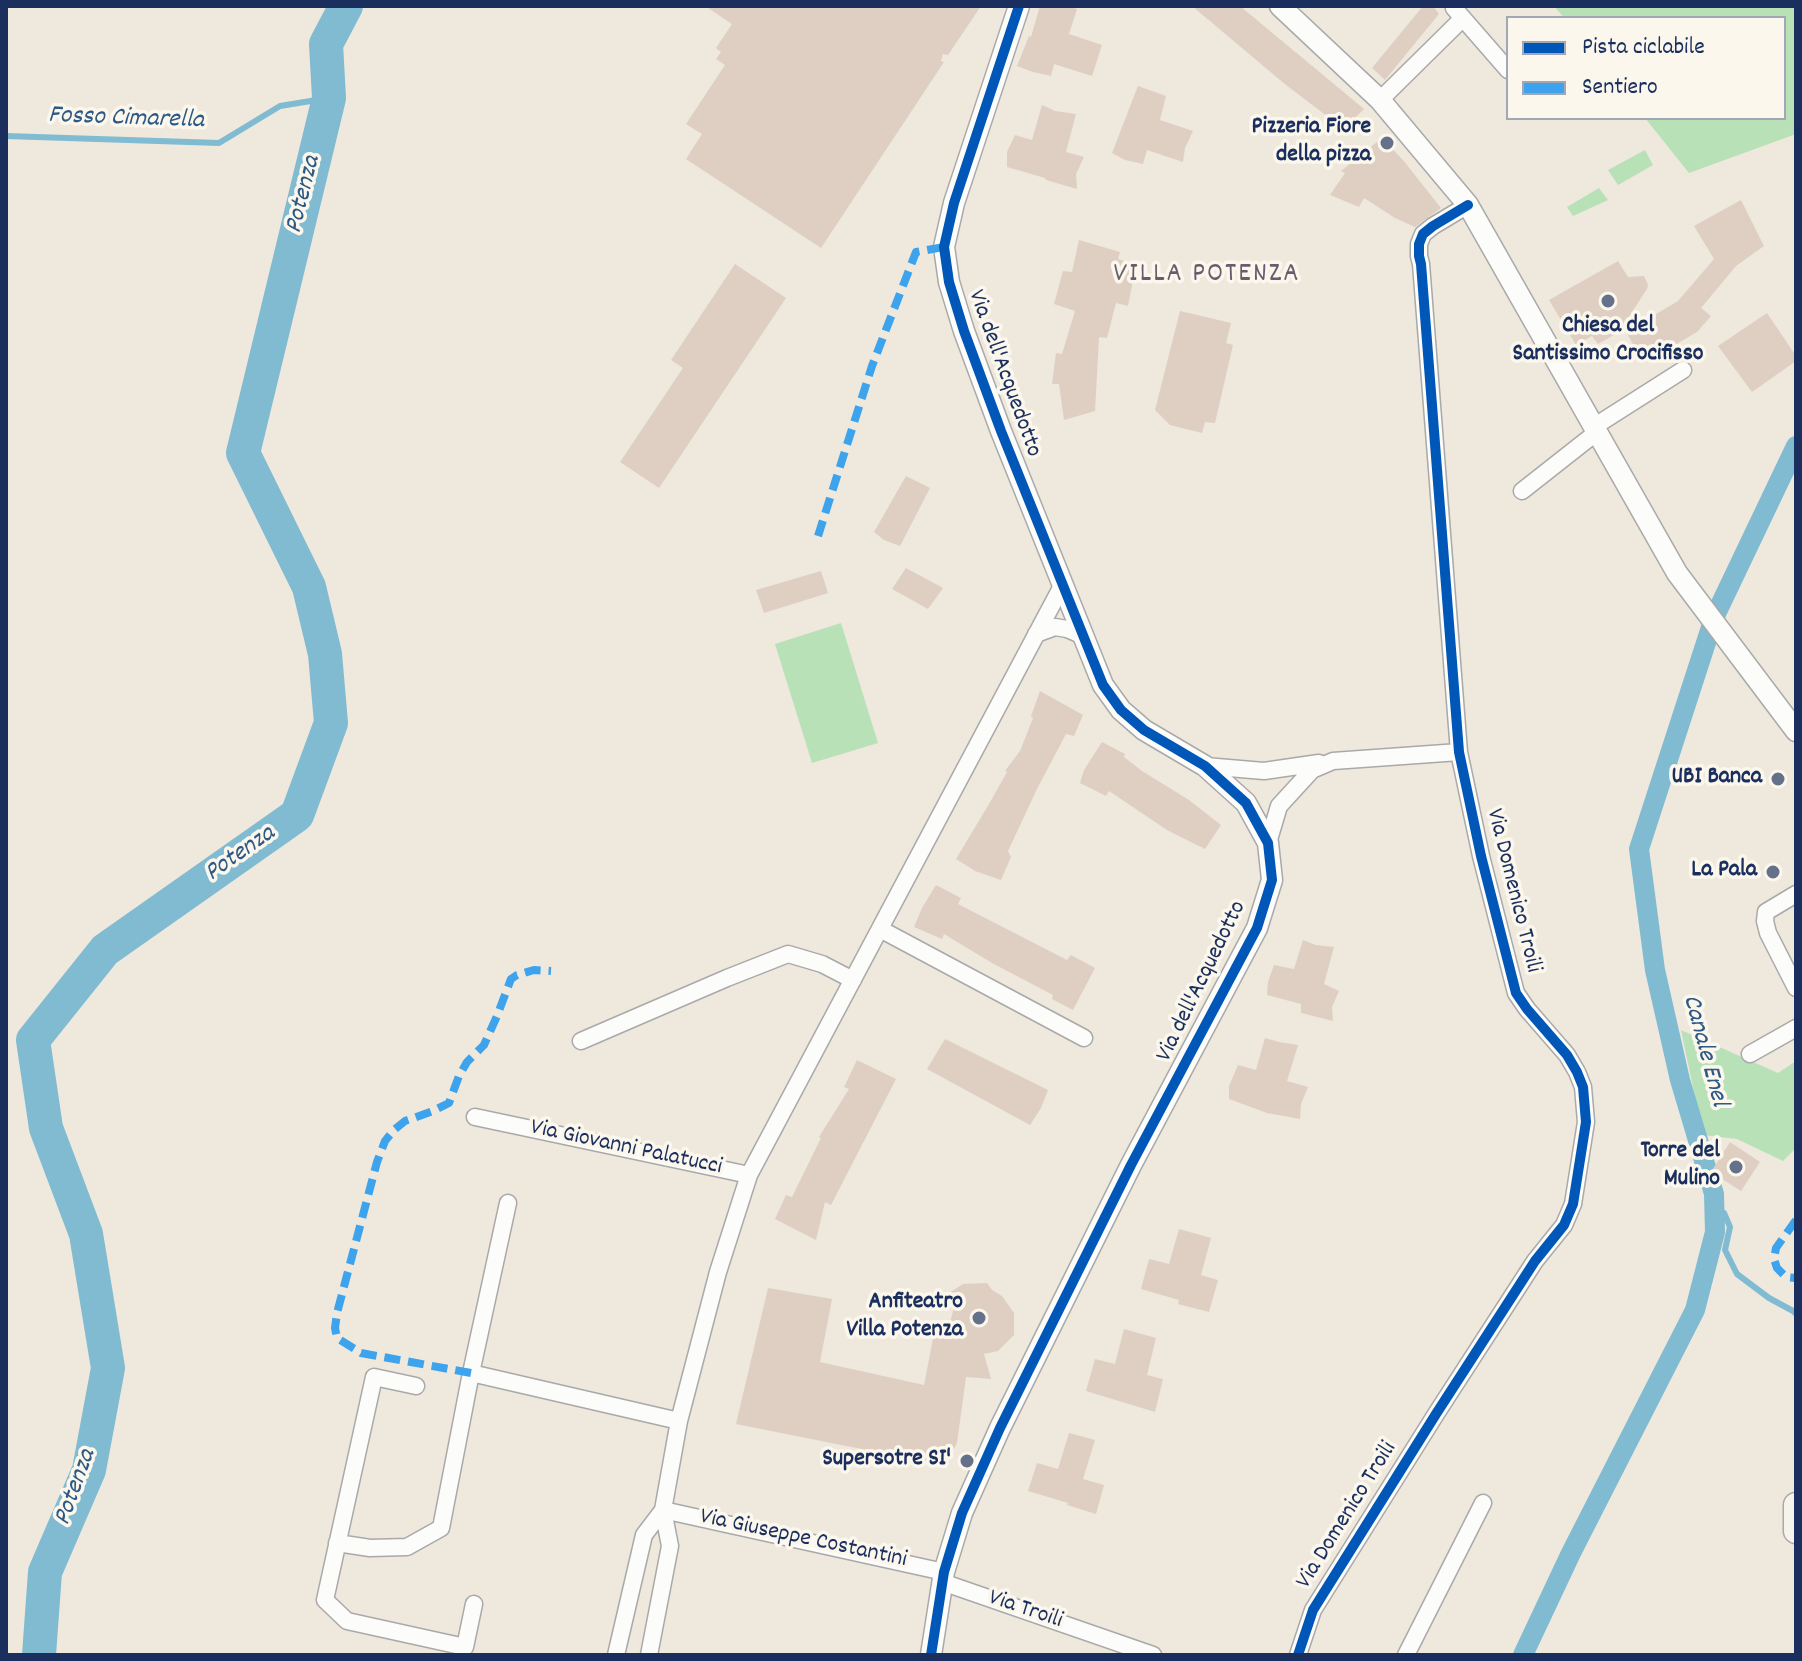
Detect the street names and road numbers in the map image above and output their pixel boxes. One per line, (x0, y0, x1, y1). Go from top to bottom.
street label: Via dell'Acquedotto (959, 287, 1047, 461)
street label: Via Domenico Troili (1478, 806, 1546, 976)
street label: Via dell'Acquedotto (1152, 897, 1254, 1067)
street label: Via Giovanni Palatucci (528, 1115, 724, 1183)
street label: Via Domenico Troili (1291, 1437, 1405, 1595)
street label: Via Giuseppe Costantini (697, 1504, 909, 1576)
street label: Via Troili (984, 1585, 1066, 1637)

